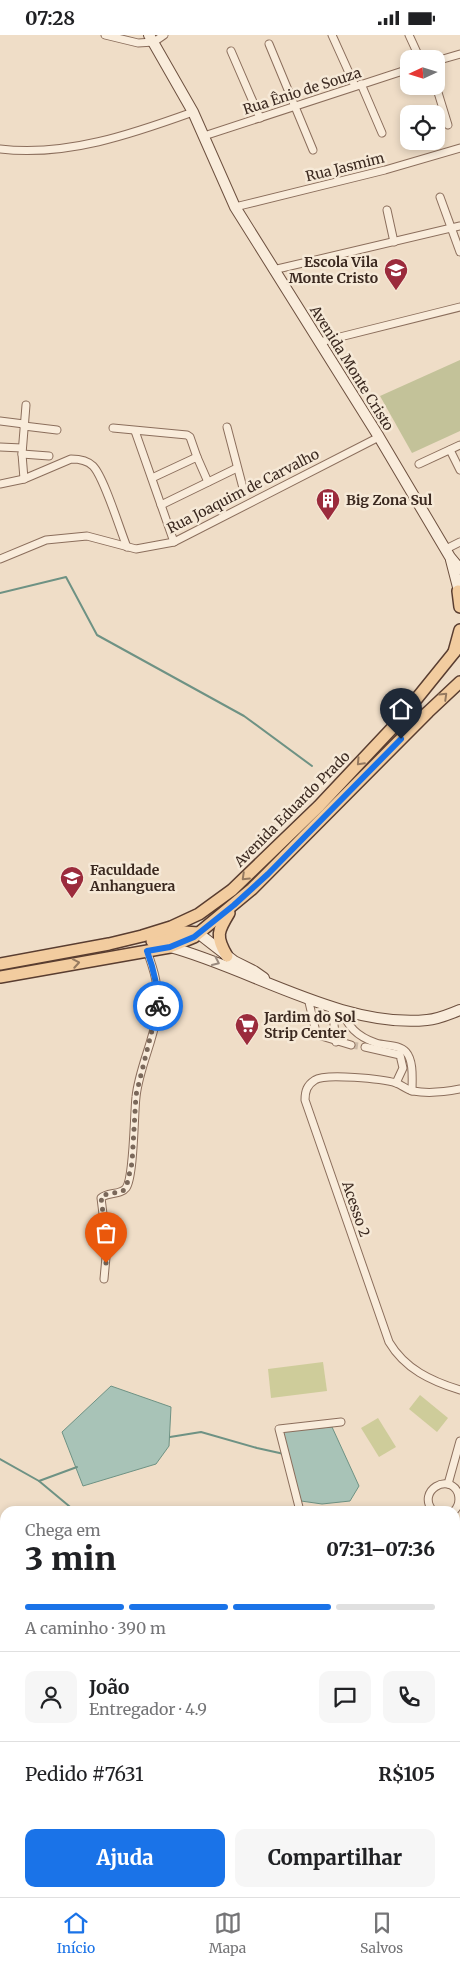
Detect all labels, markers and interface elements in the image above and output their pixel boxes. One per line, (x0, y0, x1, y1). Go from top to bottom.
text: 07:28 (25, 6, 75, 30)
north arrow (400, 50, 445, 95)
map controls (400, 50, 445, 150)
street label: Rua Ênio de Souza (241, 63, 364, 119)
button: locate (400, 105, 445, 150)
street label: Rua Jasmim (304, 148, 386, 185)
place label: Escola Vila Monte Cristo (289, 253, 378, 287)
school or university icon: Escola Vila Monte Cristo (383, 257, 409, 291)
street label: Avenida Monte Cristo (306, 301, 398, 434)
street label: Rua Joaquim de Carvalho (164, 445, 322, 537)
building icon: Big Zona Sul (315, 487, 341, 521)
place label: Big Zona Sul (346, 491, 433, 509)
pin (380, 688, 422, 739)
one-way arrow (438, 693, 447, 702)
icon: home (387, 695, 415, 723)
street label: Avenida Eduardo Prado (230, 747, 354, 871)
one-way arrow (357, 757, 366, 766)
place label: Faculdade Anhanguera (89, 861, 176, 895)
school or university icon: Faculdade Anhanguera (59, 865, 85, 899)
one-way arrow (242, 871, 251, 880)
one-way arrow (211, 956, 220, 966)
one-way arrow (72, 959, 81, 969)
courier (133, 981, 183, 1031)
icon: bike (144, 992, 172, 1020)
place label: Jardim do Sol Strip Center (263, 1008, 356, 1042)
supermarket icon: Jardim do Sol Strip Center (234, 1012, 260, 1046)
street label: Acesso 2 (338, 1178, 374, 1239)
pin (85, 1212, 127, 1263)
icon: bag (92, 1219, 120, 1247)
text: Chega em (25, 1520, 101, 1540)
text: 07:31–07:36 (326, 1537, 435, 1561)
text: 3 min (25, 1539, 116, 1579)
text: A caminho · 390 m (25, 1618, 166, 1638)
button: person (25, 1671, 77, 1723)
button: chat (319, 1671, 371, 1723)
button: phone (383, 1671, 435, 1723)
text: João (89, 1675, 129, 1699)
text: Entregador · 4.9 (89, 1699, 207, 1719)
text: Pedido #7631 (25, 1762, 144, 1786)
text: R$105 (378, 1762, 435, 1786)
button: Ajuda (25, 1829, 225, 1887)
button: Compartilhar (235, 1829, 435, 1887)
tab: Início (57, 1909, 95, 1957)
tab: Mapa (209, 1909, 246, 1957)
tab: Salvos (360, 1909, 403, 1957)

